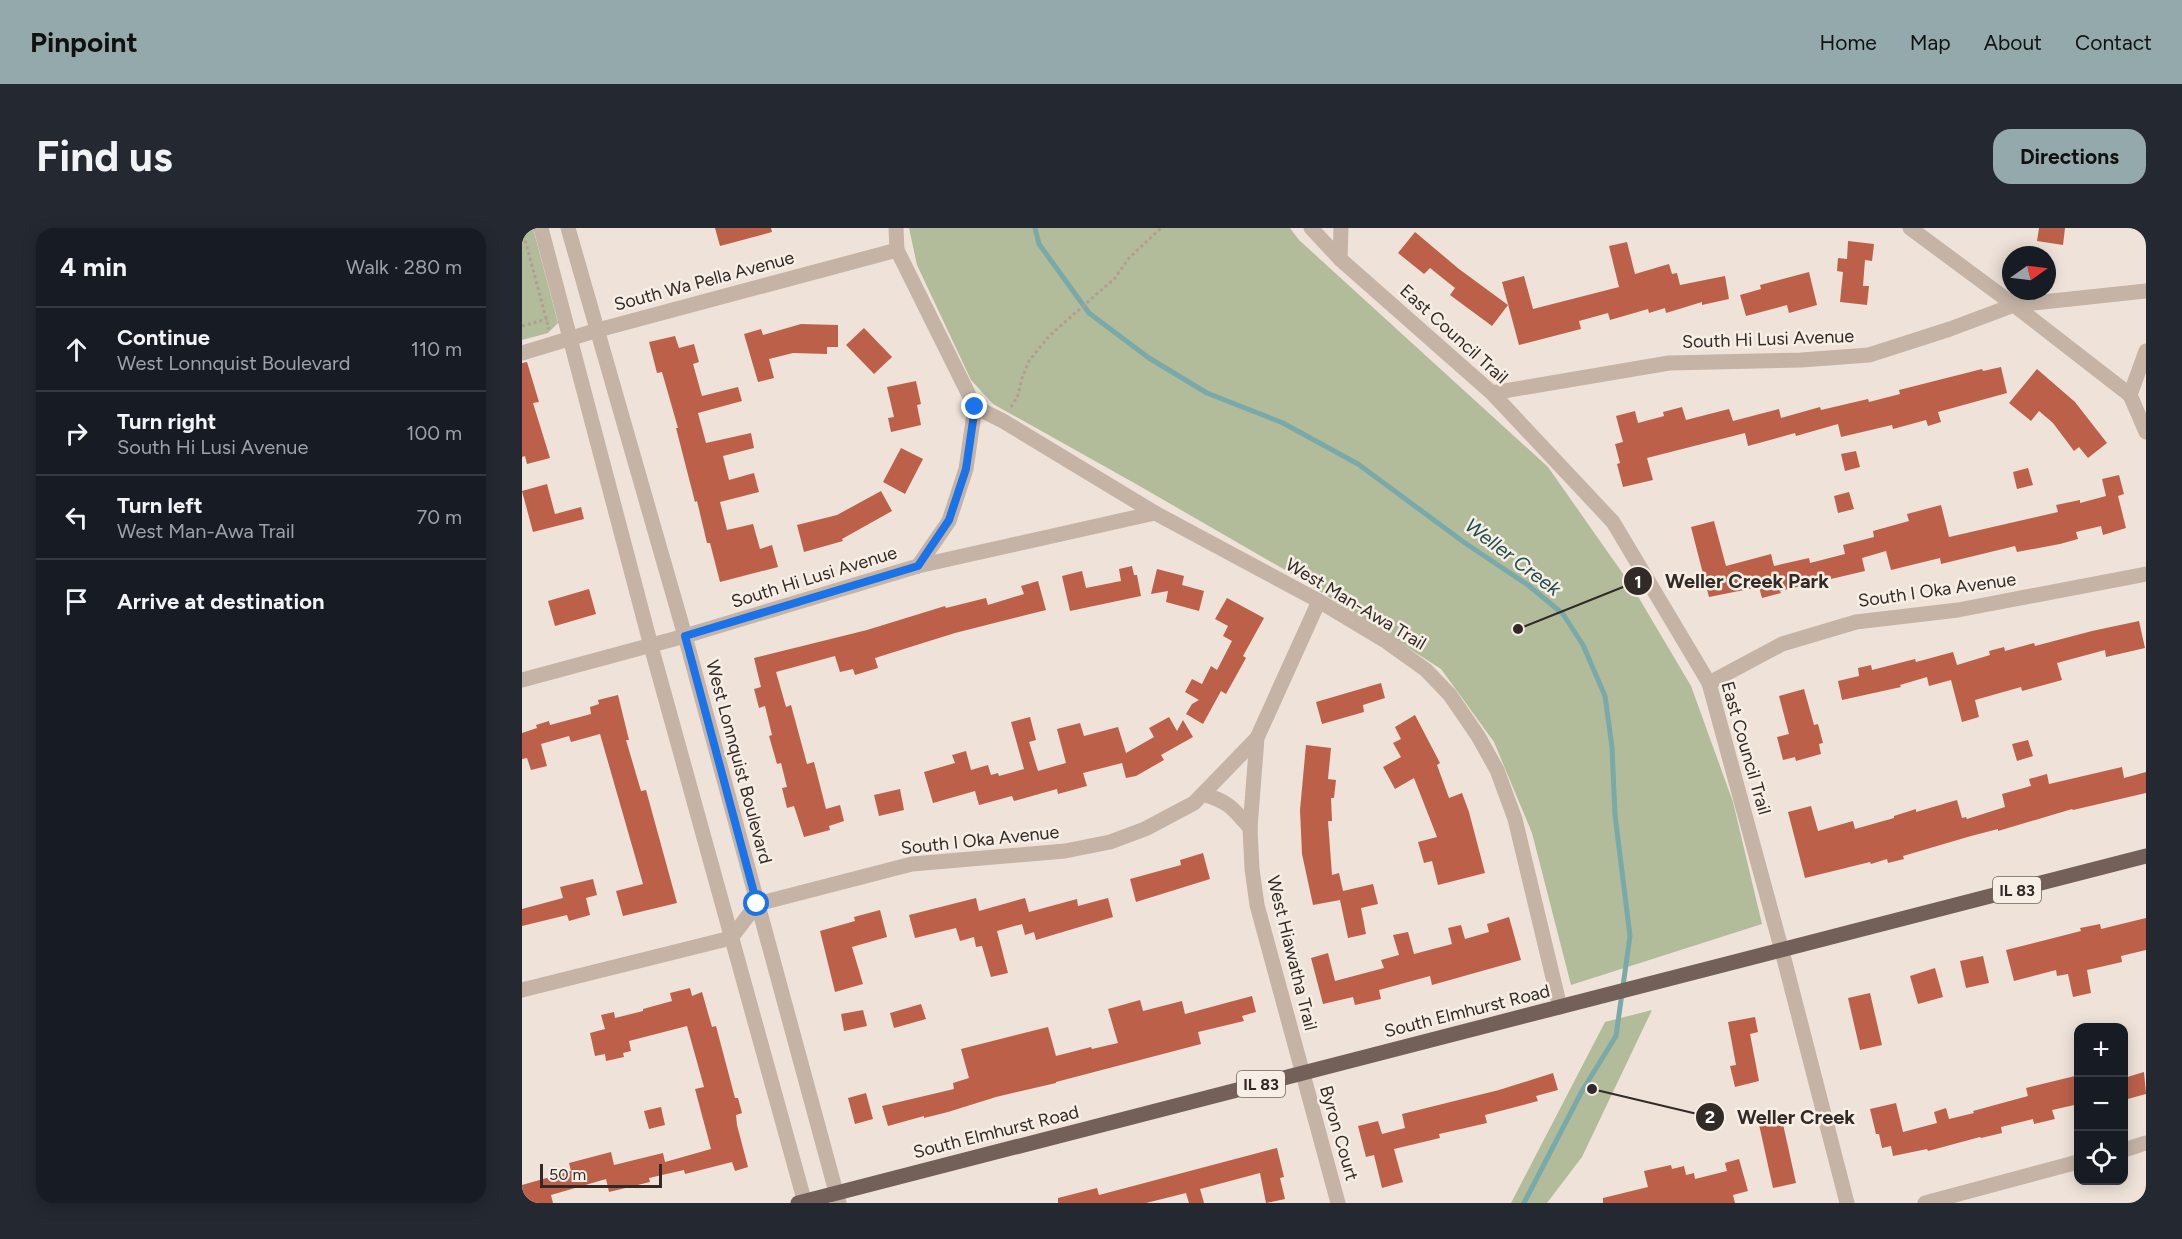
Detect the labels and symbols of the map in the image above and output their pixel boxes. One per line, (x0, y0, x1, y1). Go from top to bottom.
street label: South Wa Pella Avenue (612, 246, 797, 316)
north arrow (2002, 246, 2056, 300)
street label: East Council Trail (1395, 280, 1513, 388)
street label: South Hi Lusi Avenue (1682, 325, 1855, 353)
route end (961, 393, 987, 419)
water label: Weller Creek (1460, 513, 1567, 602)
street label: South Hi Lusi Avenue (728, 541, 900, 613)
street label: West Man-Awa Trail (1282, 553, 1430, 655)
callout: Weller Creek Park (1623, 562, 1841, 600)
street label: South I Oka Avenue (1857, 568, 2018, 612)
text: Weller Creek Park (1665, 569, 1829, 593)
text: 1 (1634, 571, 1642, 593)
street label: West Lonnquist Boulevard (701, 658, 777, 866)
street label: East Council Trail (1716, 679, 1776, 817)
street label: South I Oka Avenue (900, 821, 1060, 859)
street label: West Hiawatha Trail (1262, 873, 1322, 1033)
road number: IL 83 (1993, 877, 2041, 903)
route start (743, 890, 769, 916)
street label: South Elmhurst Road (1382, 980, 1552, 1042)
road number: IL 83 (1237, 1071, 1285, 1097)
street label: Byron Court (1315, 1083, 1363, 1183)
callout: Weller Creek (1695, 1098, 1867, 1136)
street label: South Elmhurst Road (911, 1101, 1081, 1163)
text: Weller Creek (1737, 1105, 1855, 1129)
text: 2 (1705, 1106, 1715, 1128)
scale bar (540, 1161, 662, 1188)

